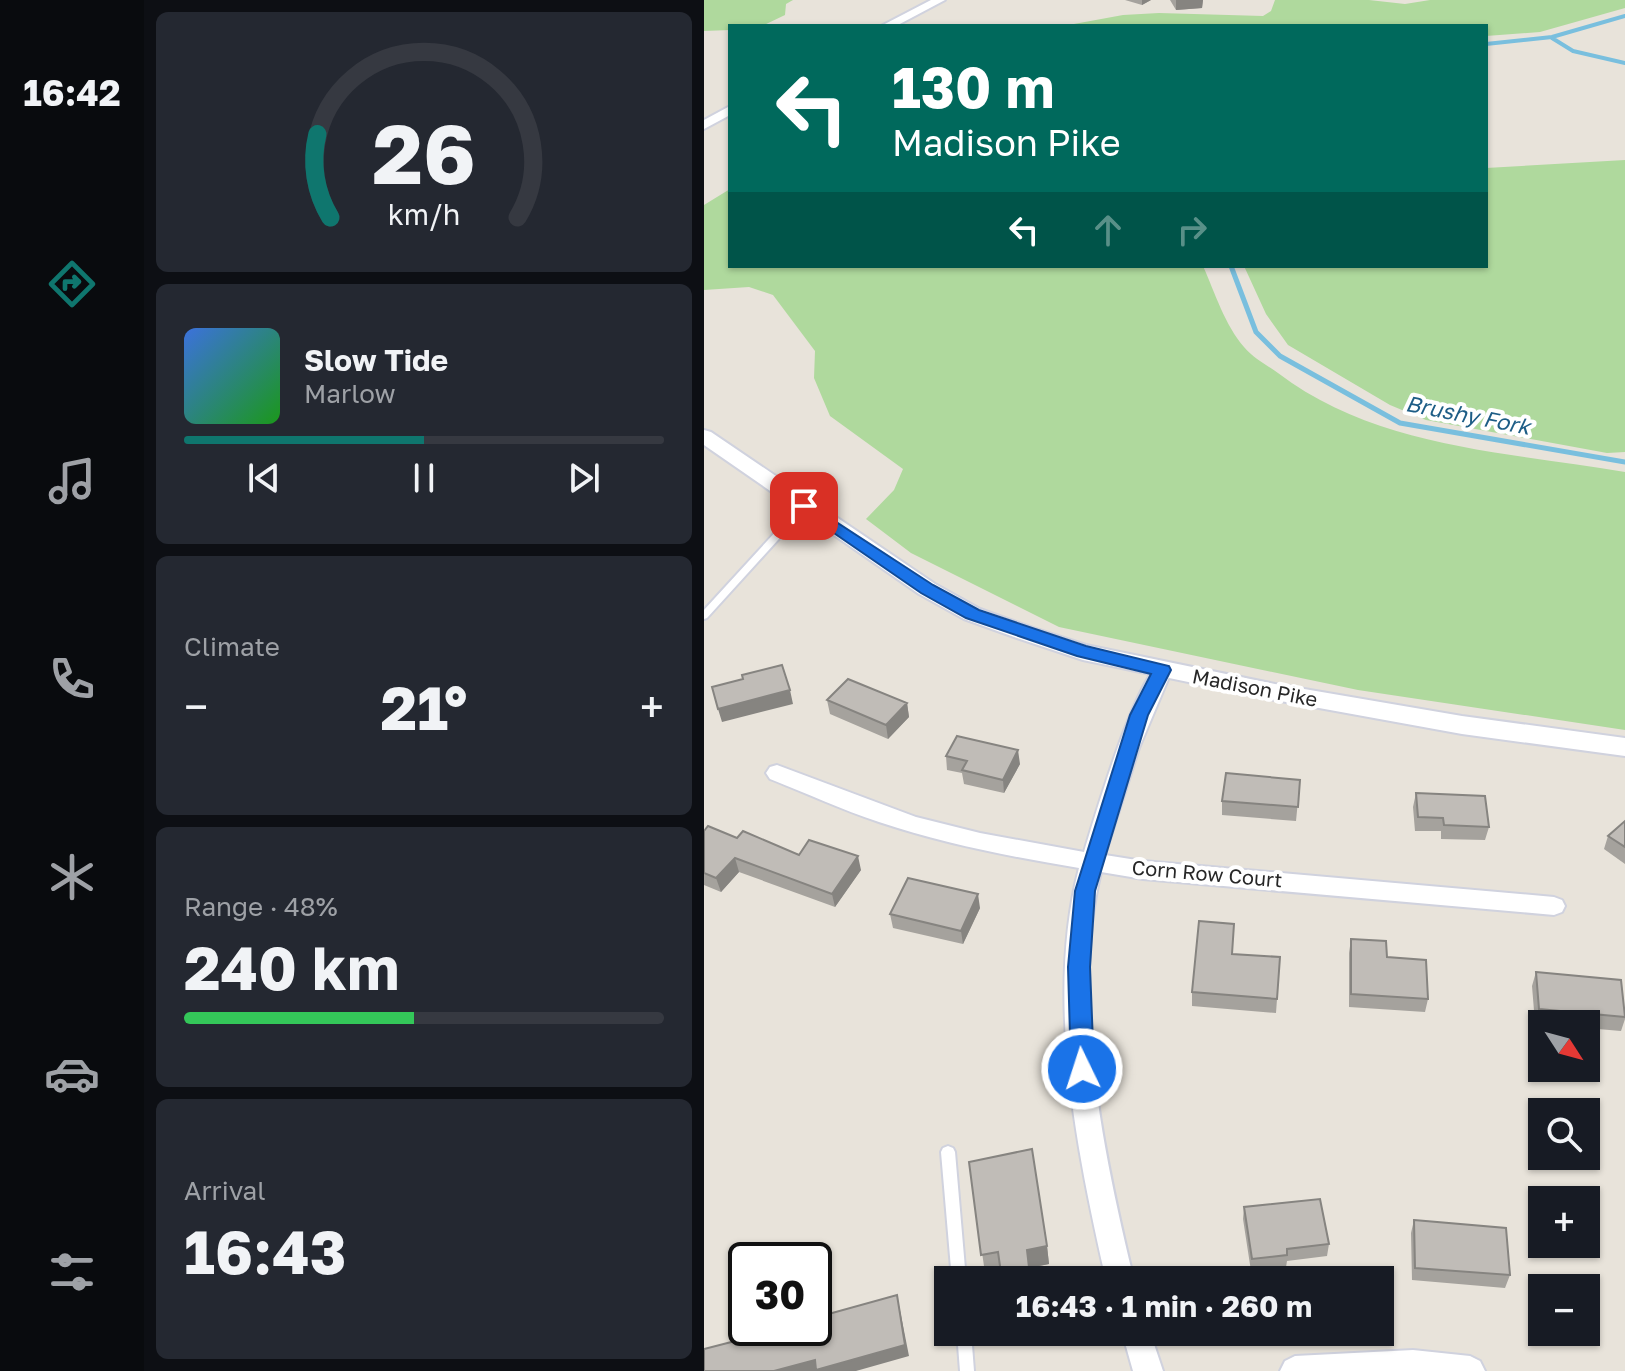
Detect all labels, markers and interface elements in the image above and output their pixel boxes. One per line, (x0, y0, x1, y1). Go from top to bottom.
text: 130 m (892, 53, 1054, 120)
icon: left (760, 56, 864, 160)
text: 16:42 (23, 71, 121, 114)
text: 26 (372, 101, 476, 201)
text: Madison Pike (892, 121, 1121, 164)
text: km/h (388, 197, 460, 231)
icon: left (1002, 208, 1046, 252)
icon: ahead (1086, 208, 1130, 252)
icon: right (1170, 208, 1214, 252)
icon: directions (44, 256, 100, 312)
text: Slow Tide (304, 342, 448, 378)
text: Marlow (304, 378, 396, 409)
water label: Brushy Fork (1404, 389, 1535, 440)
icon: music (44, 453, 100, 509)
icon: previous (242, 456, 286, 500)
icon: pause (402, 456, 446, 500)
icon: next (562, 456, 606, 500)
pin (770, 472, 838, 540)
icon: arrive (782, 484, 826, 528)
text: Climate (184, 631, 280, 662)
icon: phone (44, 651, 100, 707)
street label: Madison Pike (1191, 663, 1320, 711)
text: 21° (381, 671, 467, 743)
text: − (184, 680, 208, 733)
text: + (640, 680, 664, 733)
icon: climate (44, 849, 100, 905)
street label: Corn Row Court (1131, 854, 1283, 892)
text: Range · 48% (184, 891, 338, 922)
text: 240 km (184, 931, 399, 1003)
north arrow (1528, 1010, 1600, 1082)
map controls (1528, 1010, 1600, 1346)
position arrow (1040, 1027, 1124, 1111)
icon: car (44, 1046, 100, 1102)
button: search (1528, 1098, 1600, 1170)
text: Arrival (184, 1175, 265, 1206)
button: + (1528, 1186, 1600, 1258)
text: 16:43 (184, 1215, 346, 1287)
speed limit sign: 30 (728, 1242, 832, 1346)
icon: filters (44, 1244, 100, 1300)
button: − (1528, 1274, 1600, 1346)
text: 16:43 · 1 min · 260 m (1016, 1288, 1312, 1324)

